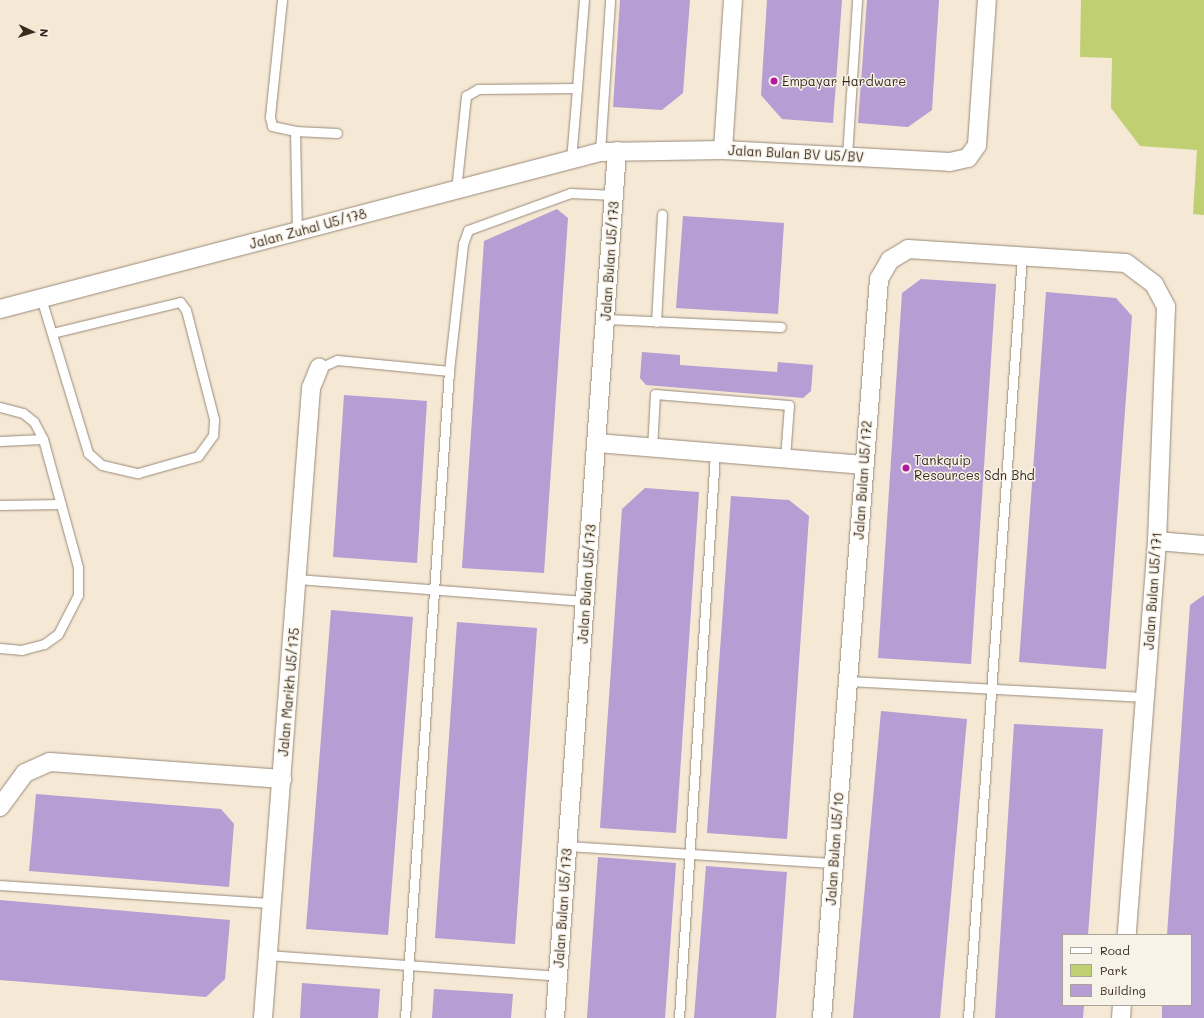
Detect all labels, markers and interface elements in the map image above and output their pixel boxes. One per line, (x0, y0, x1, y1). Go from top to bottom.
north arrow (12, 12, 52, 52)
text: N (37, 28, 52, 38)
place label: Empayar Hardware (782, 73, 906, 89)
marker: Empayar Hardware (769, 76, 779, 86)
street label: Jalan Bulan BV U5/BV (728, 143, 864, 165)
street label: Jalan Bulan U5/173 (598, 201, 622, 321)
street label: Jalan Zuhal U5/178 (248, 206, 368, 252)
street label: Jalan Bulan U5/172 (851, 420, 875, 540)
place label: Tankquip Resources Sdn Bhd (914, 453, 1035, 484)
marker: Tankquip Resources Sdn Bhd (901, 463, 911, 473)
street label: Jalan Bulan U5/173 (575, 524, 599, 644)
street label: Jalan Bulan U5/171 (1141, 532, 1165, 650)
street label: Jalan Marikh U5/175 (276, 627, 302, 757)
street label: Jalan Bulan U5/10 (823, 792, 847, 906)
street label: Jalan Bulan U5/173 (551, 848, 575, 968)
legend (1062, 934, 1192, 1006)
text: Road (1100, 942, 1130, 958)
text: Park (1100, 962, 1127, 978)
text: Building (1100, 982, 1146, 998)

